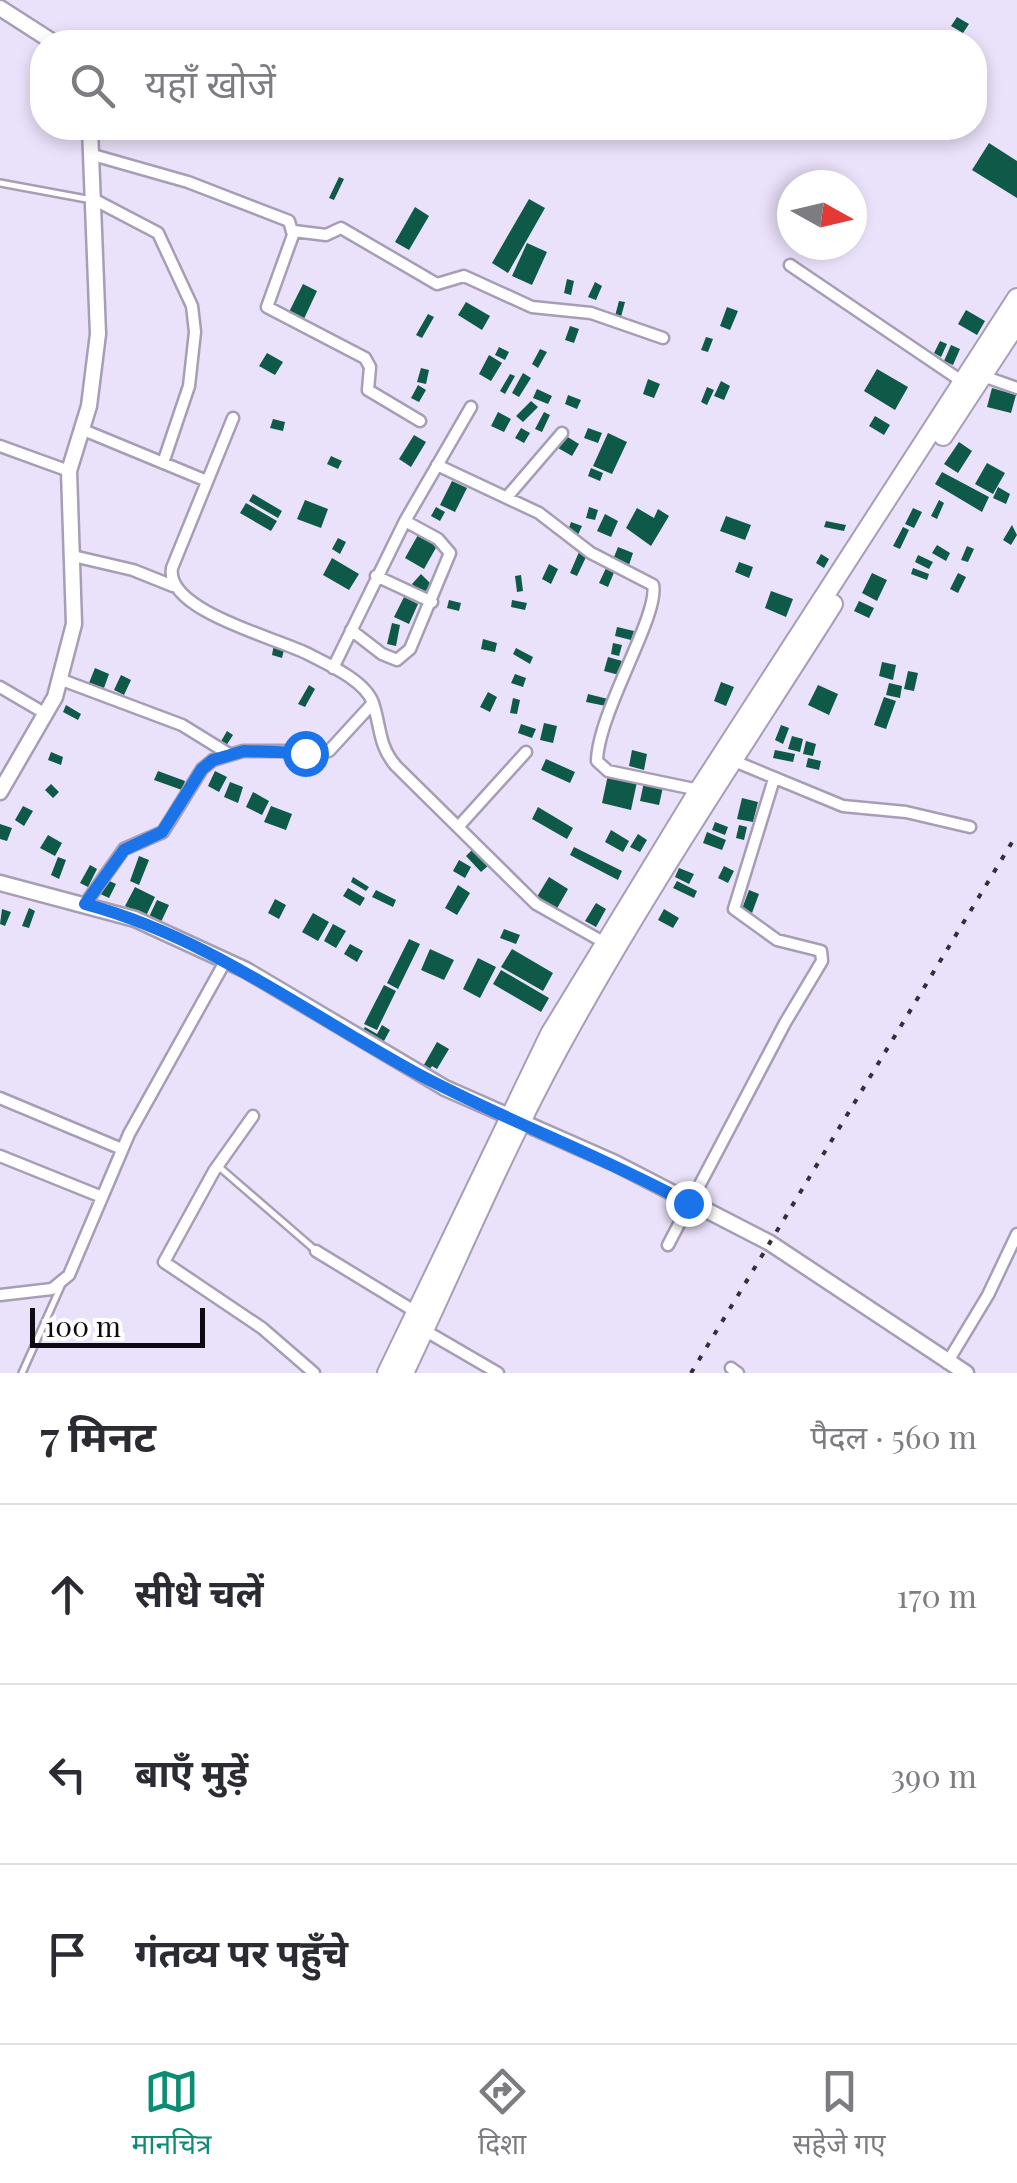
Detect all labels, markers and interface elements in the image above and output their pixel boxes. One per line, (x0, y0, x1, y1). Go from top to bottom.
search box (30, 30, 987, 140)
text: यहाँ खोजें (145, 57, 276, 108)
icon: search (65, 58, 120, 113)
north arrow (777, 170, 867, 260)
route start (283, 731, 329, 777)
route end (666, 1181, 712, 1227)
scale bar (30, 1303, 205, 1348)
text: 100 m (45, 1307, 121, 1344)
text: 7 मिनट (40, 1407, 156, 1463)
text: पैदल · 560 m (810, 1414, 977, 1457)
text: सीधे चलें (135, 1566, 264, 1617)
icon: ahead (40, 1567, 95, 1622)
text: 170 m (897, 1573, 977, 1616)
text: बाएँ मुड़ें (135, 1746, 248, 1797)
icon: left (40, 1747, 95, 1802)
text: 390 m (891, 1753, 977, 1796)
text: गंतव्य पर पहुँचे (135, 1926, 348, 1977)
icon: arrive (40, 1927, 95, 1982)
tab: मानचित्र (132, 2064, 212, 2165)
tab: दिशा (475, 2064, 530, 2165)
tab: सहेजे गए (793, 2064, 885, 2165)

